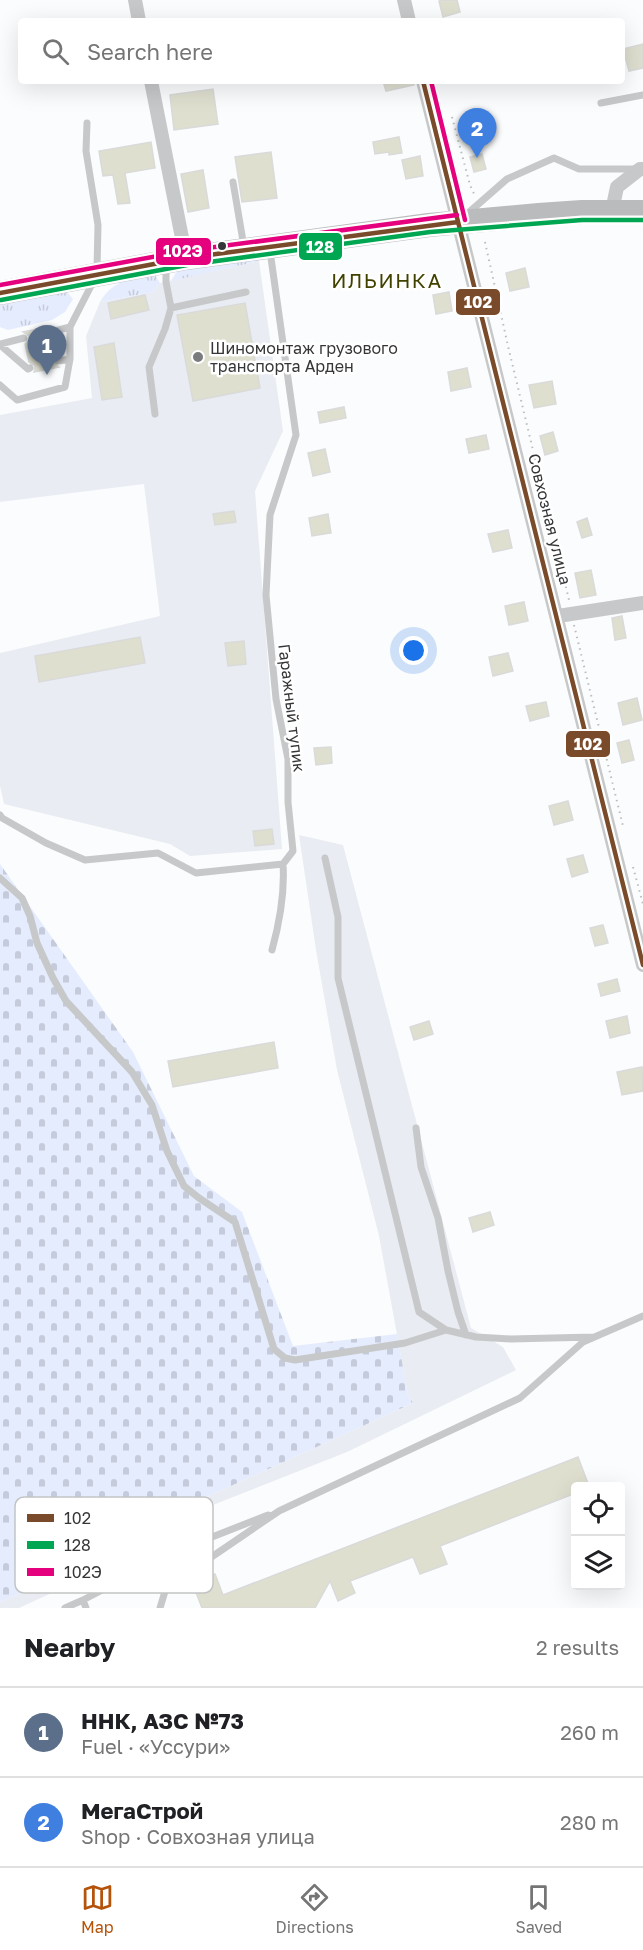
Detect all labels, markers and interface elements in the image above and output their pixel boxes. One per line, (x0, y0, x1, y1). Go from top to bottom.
search box (18, 18, 625, 84)
icon: search (39, 35, 72, 68)
text: Search here (87, 38, 213, 65)
pin: 2 (458, 108, 496, 158)
line badge: 128 (298, 232, 343, 261)
line badge: 102Э (155, 237, 212, 266)
text: 128 (306, 237, 334, 257)
unlabelled marker (216, 240, 228, 252)
text: 102Э (163, 241, 203, 261)
district label: ИЛЬИНКА (331, 268, 443, 292)
line badge: 102 (455, 288, 501, 316)
text: 102 (464, 292, 492, 312)
pin: 1 (28, 326, 66, 375)
place label: Шиномонтаж грузового транспорта Арден (210, 338, 398, 376)
marker: Шиномонтаж грузового транспорта Арден (191, 350, 205, 364)
street label: Совхозная улица (524, 451, 576, 587)
your location (399, 636, 428, 665)
street label: Гаражный тупик (274, 643, 310, 773)
line badge: 102 (565, 730, 611, 758)
text: 102 (574, 734, 602, 754)
map controls (571, 1482, 625, 1590)
button: locate (571, 1482, 625, 1536)
legend (15, 1497, 213, 1593)
text: 102 (64, 1508, 91, 1528)
text: 128 (64, 1535, 91, 1555)
button: layers (571, 1536, 625, 1590)
text: 102Э (64, 1562, 102, 1582)
text: Nearby (24, 1632, 115, 1663)
text: 2 results (536, 1635, 619, 1659)
text: ННК, АЗС №73 (81, 1707, 244, 1734)
text: 1 (38, 1720, 49, 1744)
text: 260 m (560, 1720, 619, 1744)
text: Fuel · «Уссури» (81, 1734, 230, 1758)
text: МегаСтрой (81, 1797, 203, 1824)
text: 2 (37, 1810, 50, 1834)
text: 280 m (560, 1810, 619, 1834)
text: Shop · Совхозная улица (81, 1824, 315, 1848)
tab: Map (81, 1881, 114, 1937)
tab: Directions (276, 1881, 354, 1937)
tab: Saved (515, 1881, 562, 1937)

